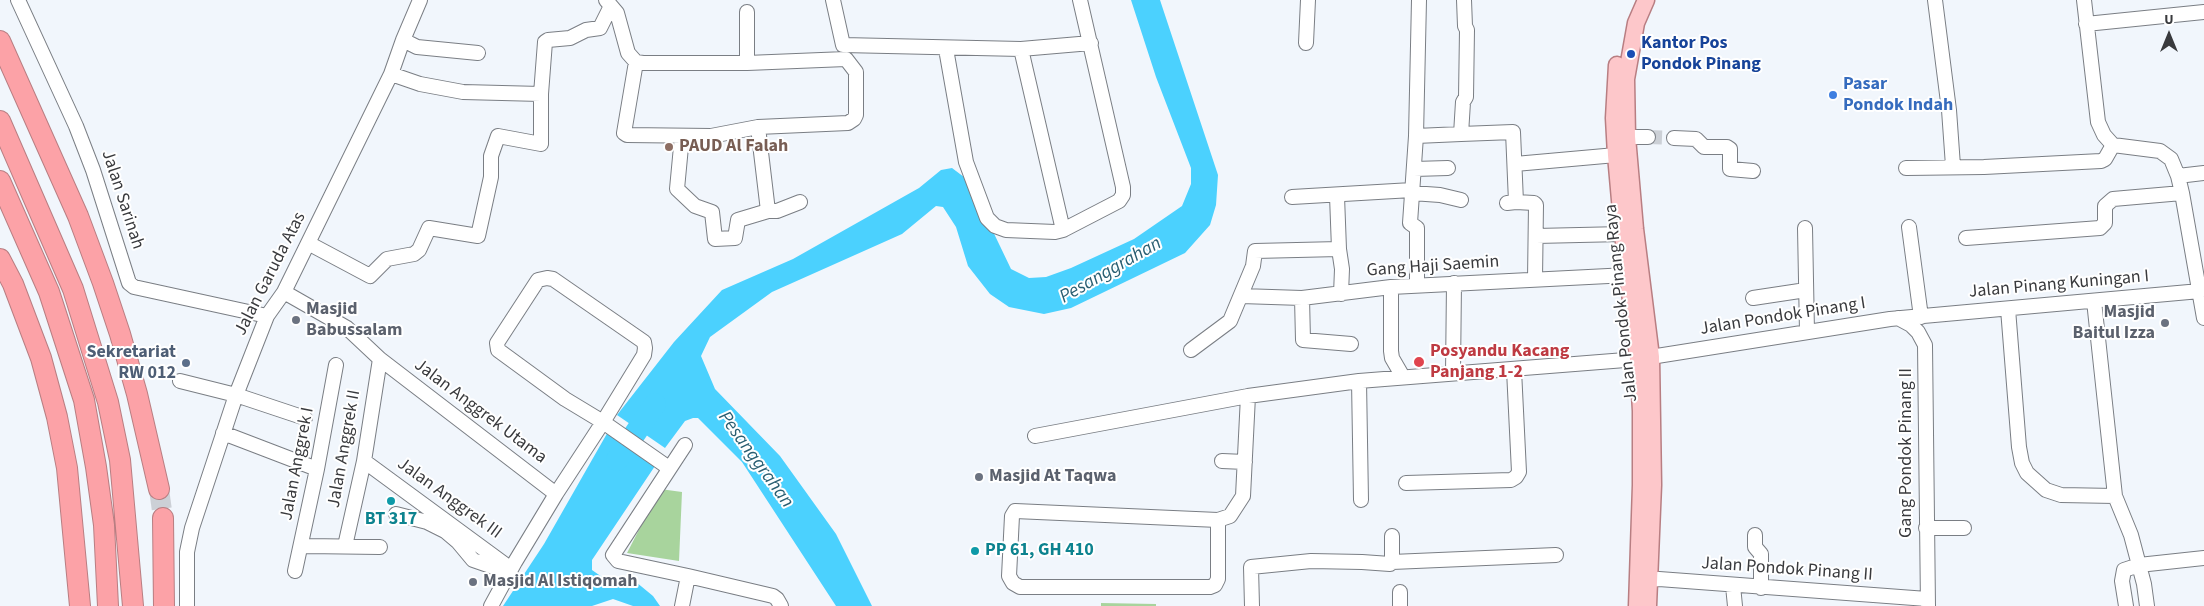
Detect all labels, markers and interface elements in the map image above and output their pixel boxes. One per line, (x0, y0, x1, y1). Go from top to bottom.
north arrow (2144, 10, 2194, 60)
text: U (2164, 10, 2174, 30)
place label: Kantor Pos Pondok Pinang (1641, 33, 1761, 76)
marker: Kantor Pos Pondok Pinang (1625, 48, 1637, 60)
place label: Pasar Pondok Indah (1843, 74, 1953, 116)
marker: Pasar Pondok Indah (1827, 89, 1839, 101)
place label: PAUD Al Falah (679, 136, 788, 158)
marker: PAUD Al Falah (663, 141, 675, 153)
street label: Jalan Sarinah (96, 148, 148, 252)
street label: Jalan Pondok Pinang Raya (1601, 203, 1643, 403)
street label: Jalan Garuda Atas (231, 209, 311, 339)
water label: Pesanggrahan (1056, 233, 1166, 309)
street label: Gang Haji Saemin (1366, 252, 1500, 282)
street label: Jalan Pinang Kuningan I (1968, 266, 2150, 304)
street label: Jalan Pondok Pinang I (1699, 293, 1867, 341)
place label: Masjid Babussalam (306, 299, 402, 342)
place label: Masjid Baitul Izza (2073, 302, 2155, 344)
marker: Masjid Babussalam (290, 314, 302, 326)
marker: Masjid Baitul Izza (2159, 317, 2171, 329)
place label: Posyandu Kacang Panjang 1-2 (1430, 341, 1569, 384)
place label: Sekretariat RW 012 (86, 342, 176, 384)
street label: Jalan Anggrek Utama (409, 355, 551, 469)
marker: Posyandu Kacang Panjang 1-2 (1412, 355, 1426, 369)
marker: Sekretariat RW 012 (180, 357, 192, 369)
street label: Gang Pondok Pinang II (1896, 368, 1918, 538)
street label: Jalan Anggrek II (324, 388, 366, 510)
street label: Jalan Anggrek I (276, 406, 320, 522)
water label: Pesanggrahan (712, 407, 798, 513)
street label: Jalan Anggrek III (392, 454, 506, 544)
place label: Masjid At Taqwa (989, 466, 1116, 488)
marker: Masjid At Taqwa (973, 471, 985, 483)
marker: BT 317 (385, 495, 397, 507)
place label: BT 317 (365, 509, 417, 531)
place label: PP 61, GH 410 (985, 540, 1094, 562)
marker: PP 61, GH 410 (969, 545, 981, 557)
street label: Jalan Pondok Pinang II (1700, 553, 1874, 587)
place label: Masjid Al Istiqomah (483, 571, 638, 593)
marker: Masjid Al Istiqomah (467, 576, 479, 588)

